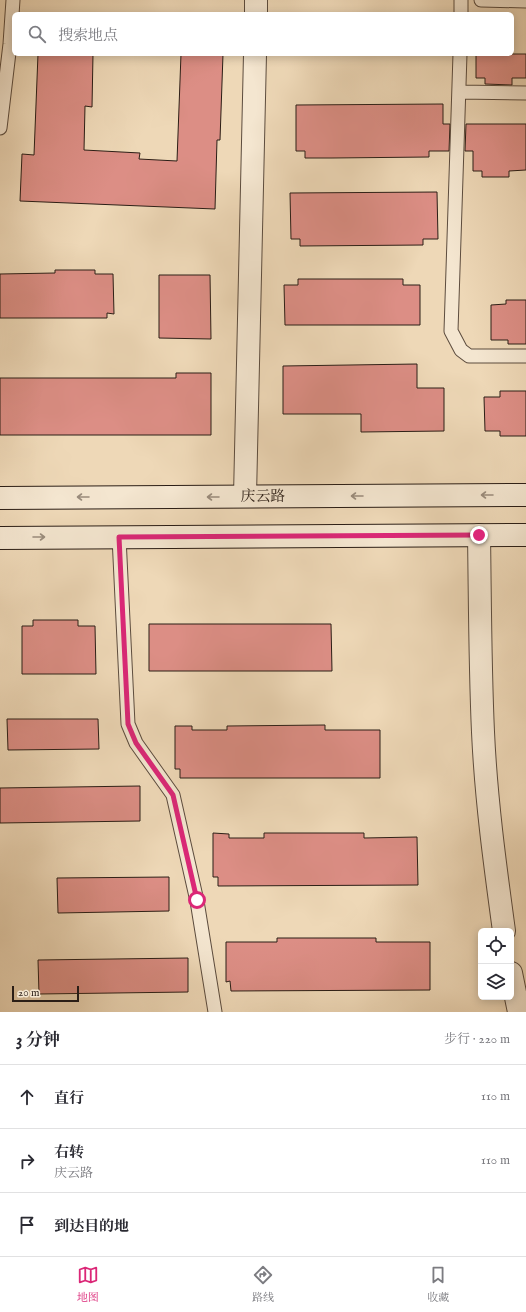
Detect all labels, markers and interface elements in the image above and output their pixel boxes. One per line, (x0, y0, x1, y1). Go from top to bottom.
search box (12, 12, 514, 56)
icon: search (26, 23, 48, 45)
text: 搜索地点 (58, 26, 118, 45)
street label: 庆云路 (240, 487, 286, 506)
one-way arrow (481, 491, 494, 499)
one-way arrow (351, 492, 364, 500)
one-way arrow (77, 493, 90, 501)
one-way arrow (207, 493, 220, 501)
route end (470, 526, 488, 544)
one-way arrow (32, 533, 45, 541)
route start (188, 891, 206, 909)
map controls (478, 928, 514, 1000)
button: locate (478, 928, 514, 964)
button: layers (478, 964, 514, 1000)
scale bar (12, 984, 79, 1003)
text: 20 m (18, 986, 39, 1000)
text: 3 分钟 (16, 1030, 60, 1051)
text: 步行 · 220 m (444, 1031, 510, 1048)
icon: ahead (16, 1086, 38, 1108)
text: 110 m (481, 1088, 510, 1105)
text: 直行 (54, 1089, 84, 1108)
text: 右转 (54, 1143, 84, 1162)
icon: right (16, 1150, 38, 1172)
text: 110 m (481, 1152, 510, 1169)
text: 庆云路 (54, 1165, 93, 1182)
icon: arrive (16, 1214, 38, 1236)
text: 到达目的地 (54, 1217, 129, 1236)
tab: 地图 (77, 1264, 99, 1305)
tab: 路线 (252, 1264, 274, 1305)
tab: 收藏 (427, 1264, 449, 1305)

